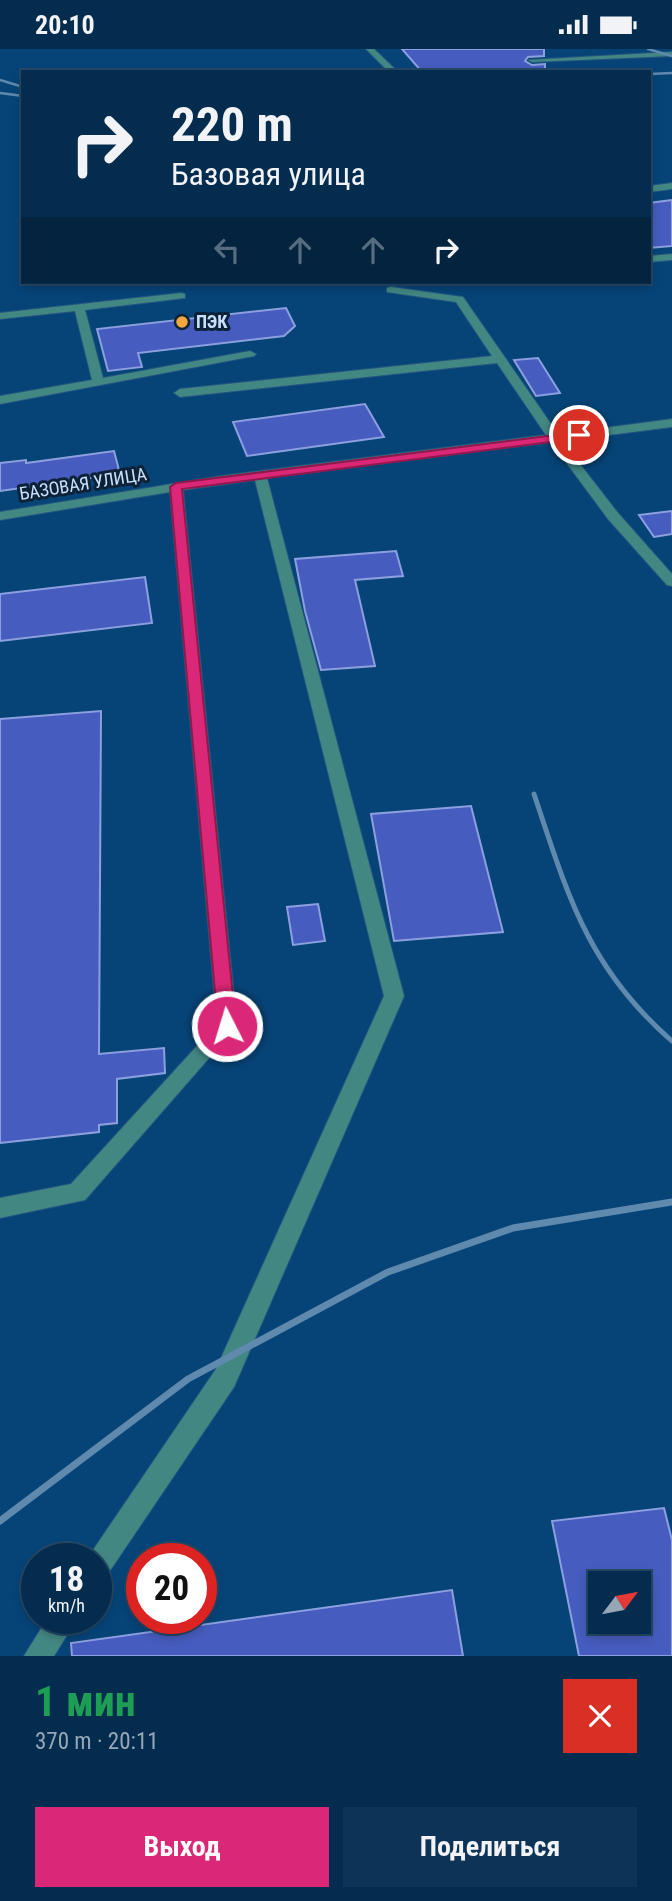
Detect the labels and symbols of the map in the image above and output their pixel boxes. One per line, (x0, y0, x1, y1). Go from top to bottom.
place label: ПЭК (196, 311, 228, 332)
marker: ПЭК (174, 314, 190, 330)
pin (549, 405, 609, 465)
street label: БАЗОВАЯ УЛИЦА (18, 463, 149, 504)
position arrow (190, 989, 264, 1063)
speed limit sign: 20 (126, 1543, 217, 1634)
north arrow (588, 1571, 651, 1635)

